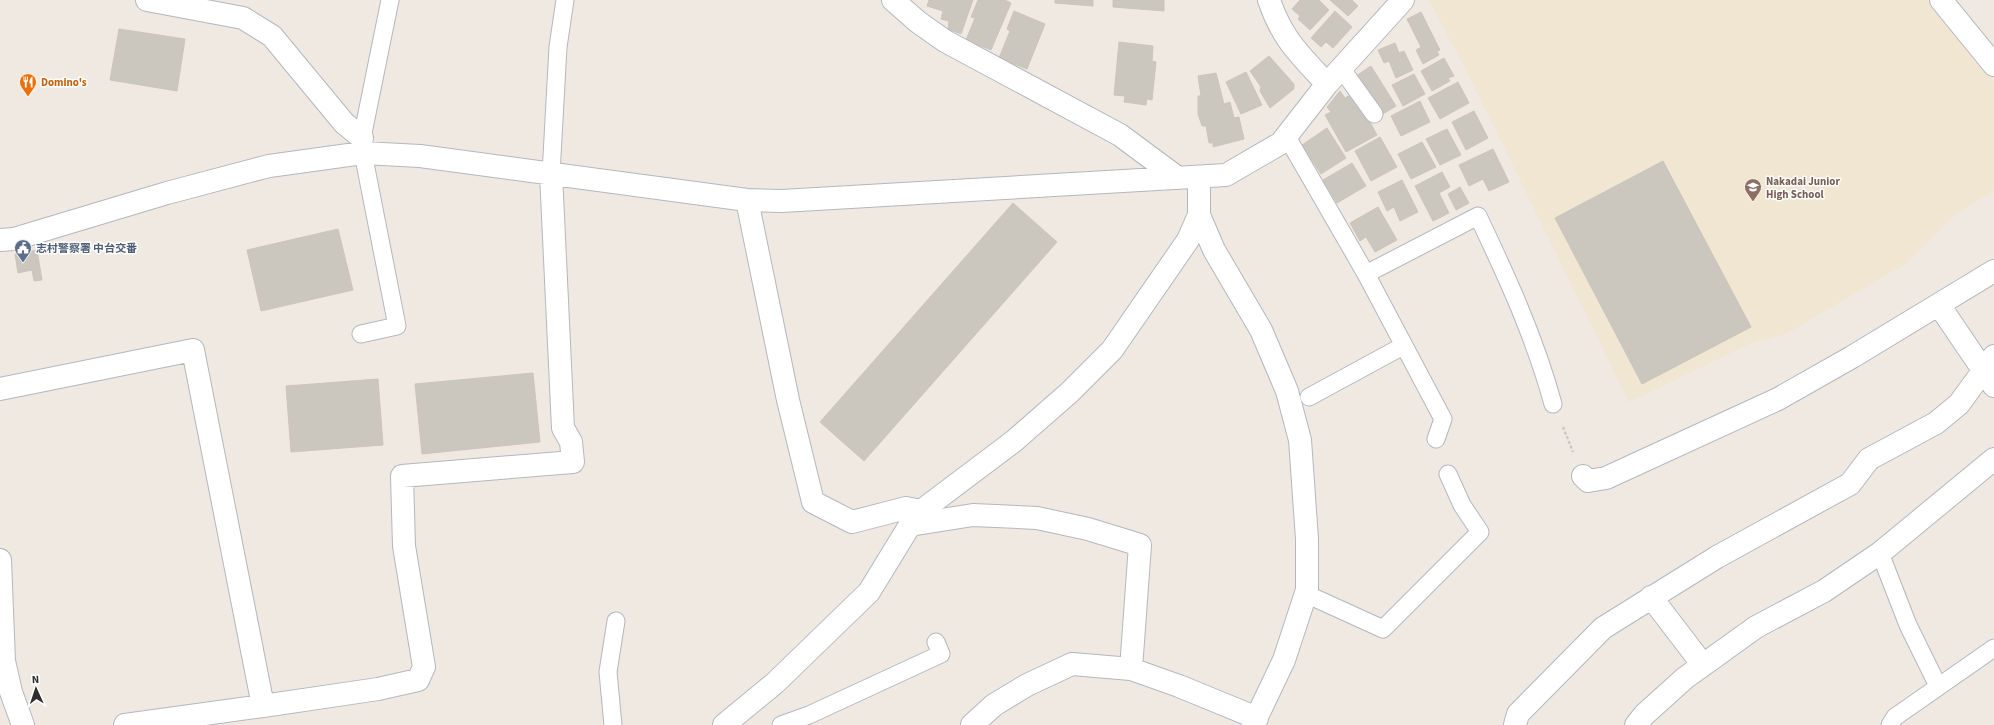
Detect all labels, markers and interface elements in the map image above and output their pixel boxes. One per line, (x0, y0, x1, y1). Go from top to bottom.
restaurant icon: Domino's (18, 72, 38, 97)
place label: Domino's (41, 75, 87, 90)
place label: Nakadai Junior High School (1766, 174, 1840, 202)
school or university icon: Nakadai Junior High School (1743, 177, 1763, 202)
public building icon: 志村警察署 中台交番 (13, 238, 33, 263)
place label: 志村警察署 中台交番 (36, 241, 137, 256)
north arrow (16, 669, 56, 709)
text: N (31, 672, 40, 687)

